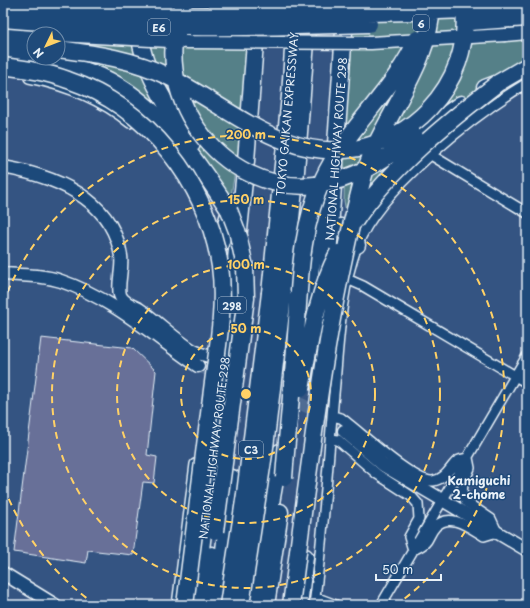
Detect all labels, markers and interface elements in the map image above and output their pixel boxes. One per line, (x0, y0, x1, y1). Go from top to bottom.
road number: 6 (413, 15, 429, 31)
road number: E6 (148, 19, 170, 35)
north arrow (26, 26, 66, 66)
street label: TOKYO GAIKAN EXPRESSWAY (271, 31, 303, 197)
text: N (29, 44, 48, 62)
street label: NATIONAL HIGHWAY ROUTE 298 (321, 57, 351, 241)
text: 200 m (226, 125, 266, 143)
text: 150 m (228, 190, 264, 208)
text: 100 m (227, 255, 265, 273)
road number: 298 (218, 297, 246, 313)
text: 50 m (230, 319, 262, 337)
street label: NATIONAL HIGHWAY ROUTE 298 (194, 356, 234, 540)
centre of rings (239, 387, 253, 401)
road number: C3 (239, 441, 263, 457)
district label: Kamiguchi 2-chome (448, 471, 511, 503)
scale bar (376, 556, 441, 582)
text: 50 m (382, 560, 413, 578)

